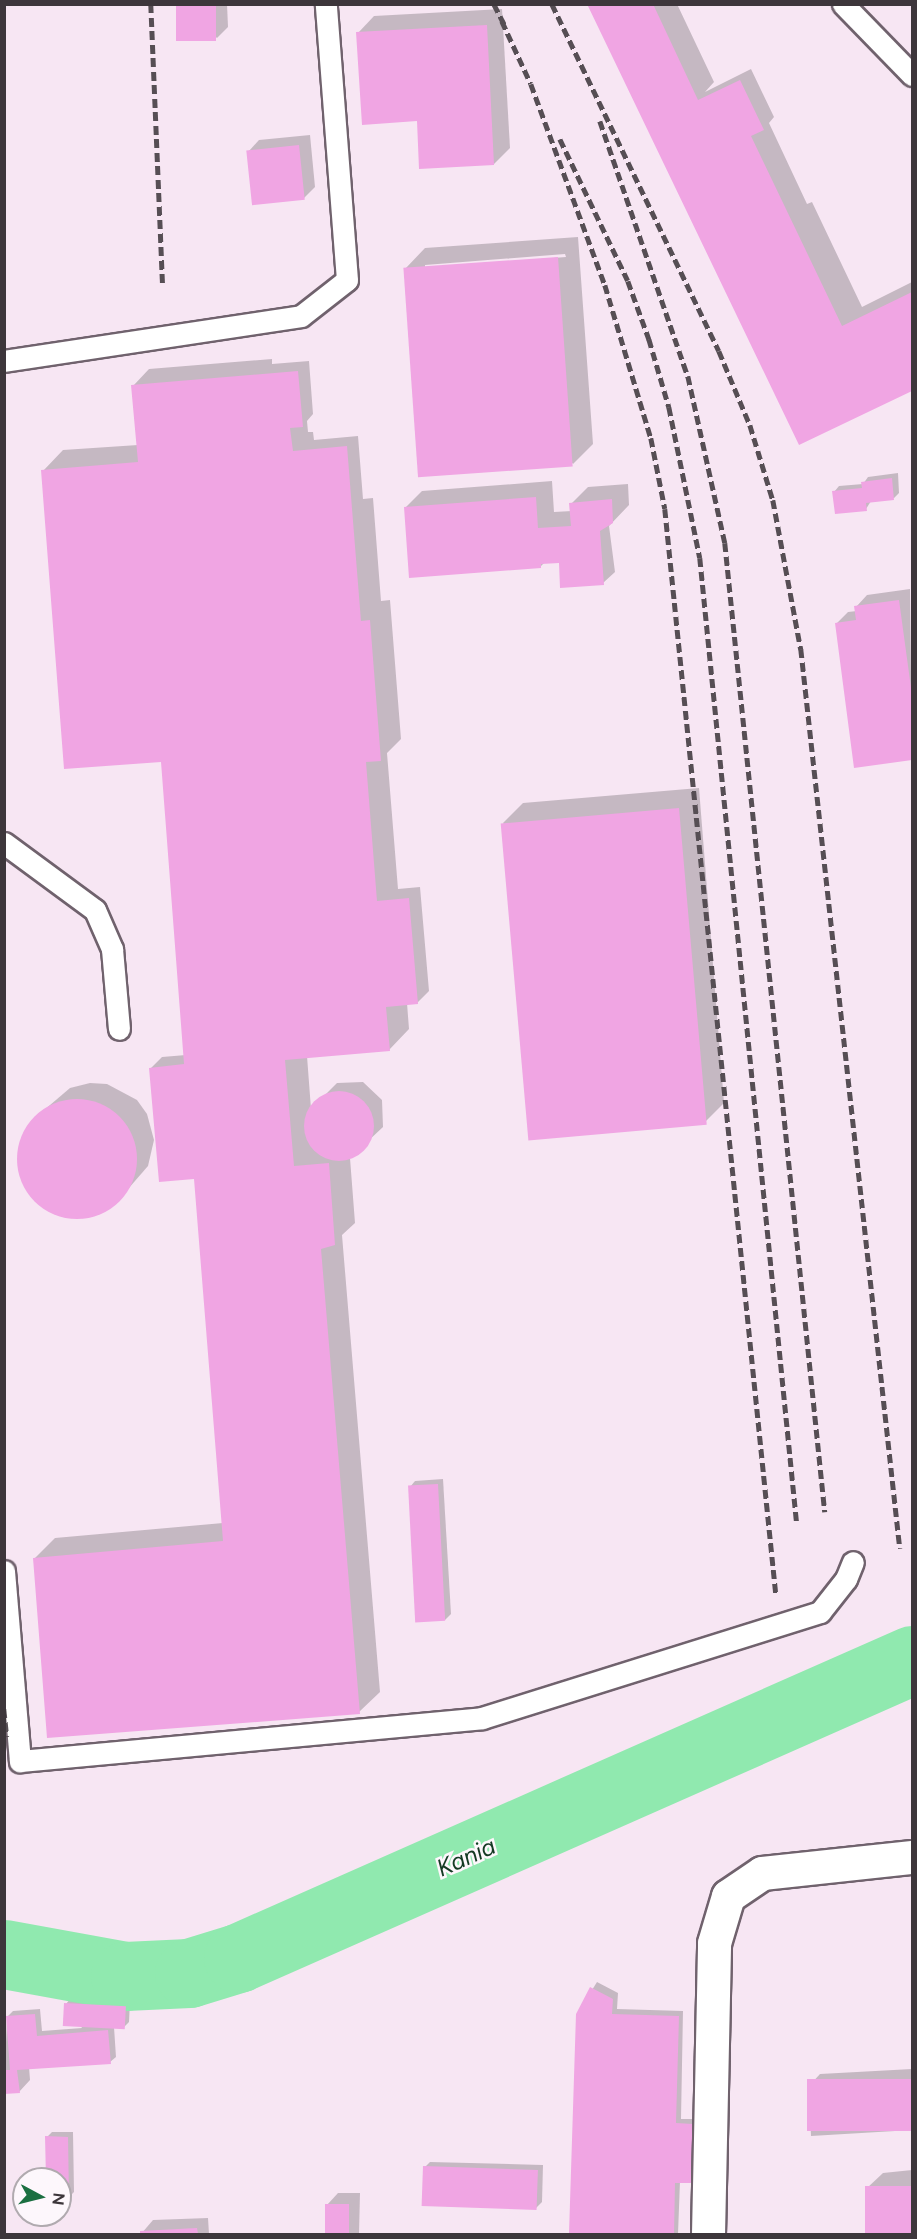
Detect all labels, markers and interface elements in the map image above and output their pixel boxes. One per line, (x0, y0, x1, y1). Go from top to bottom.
water label: Kania (432, 1831, 500, 1883)
north arrow (12, 2167, 72, 2227)
text: N (48, 2192, 69, 2206)

